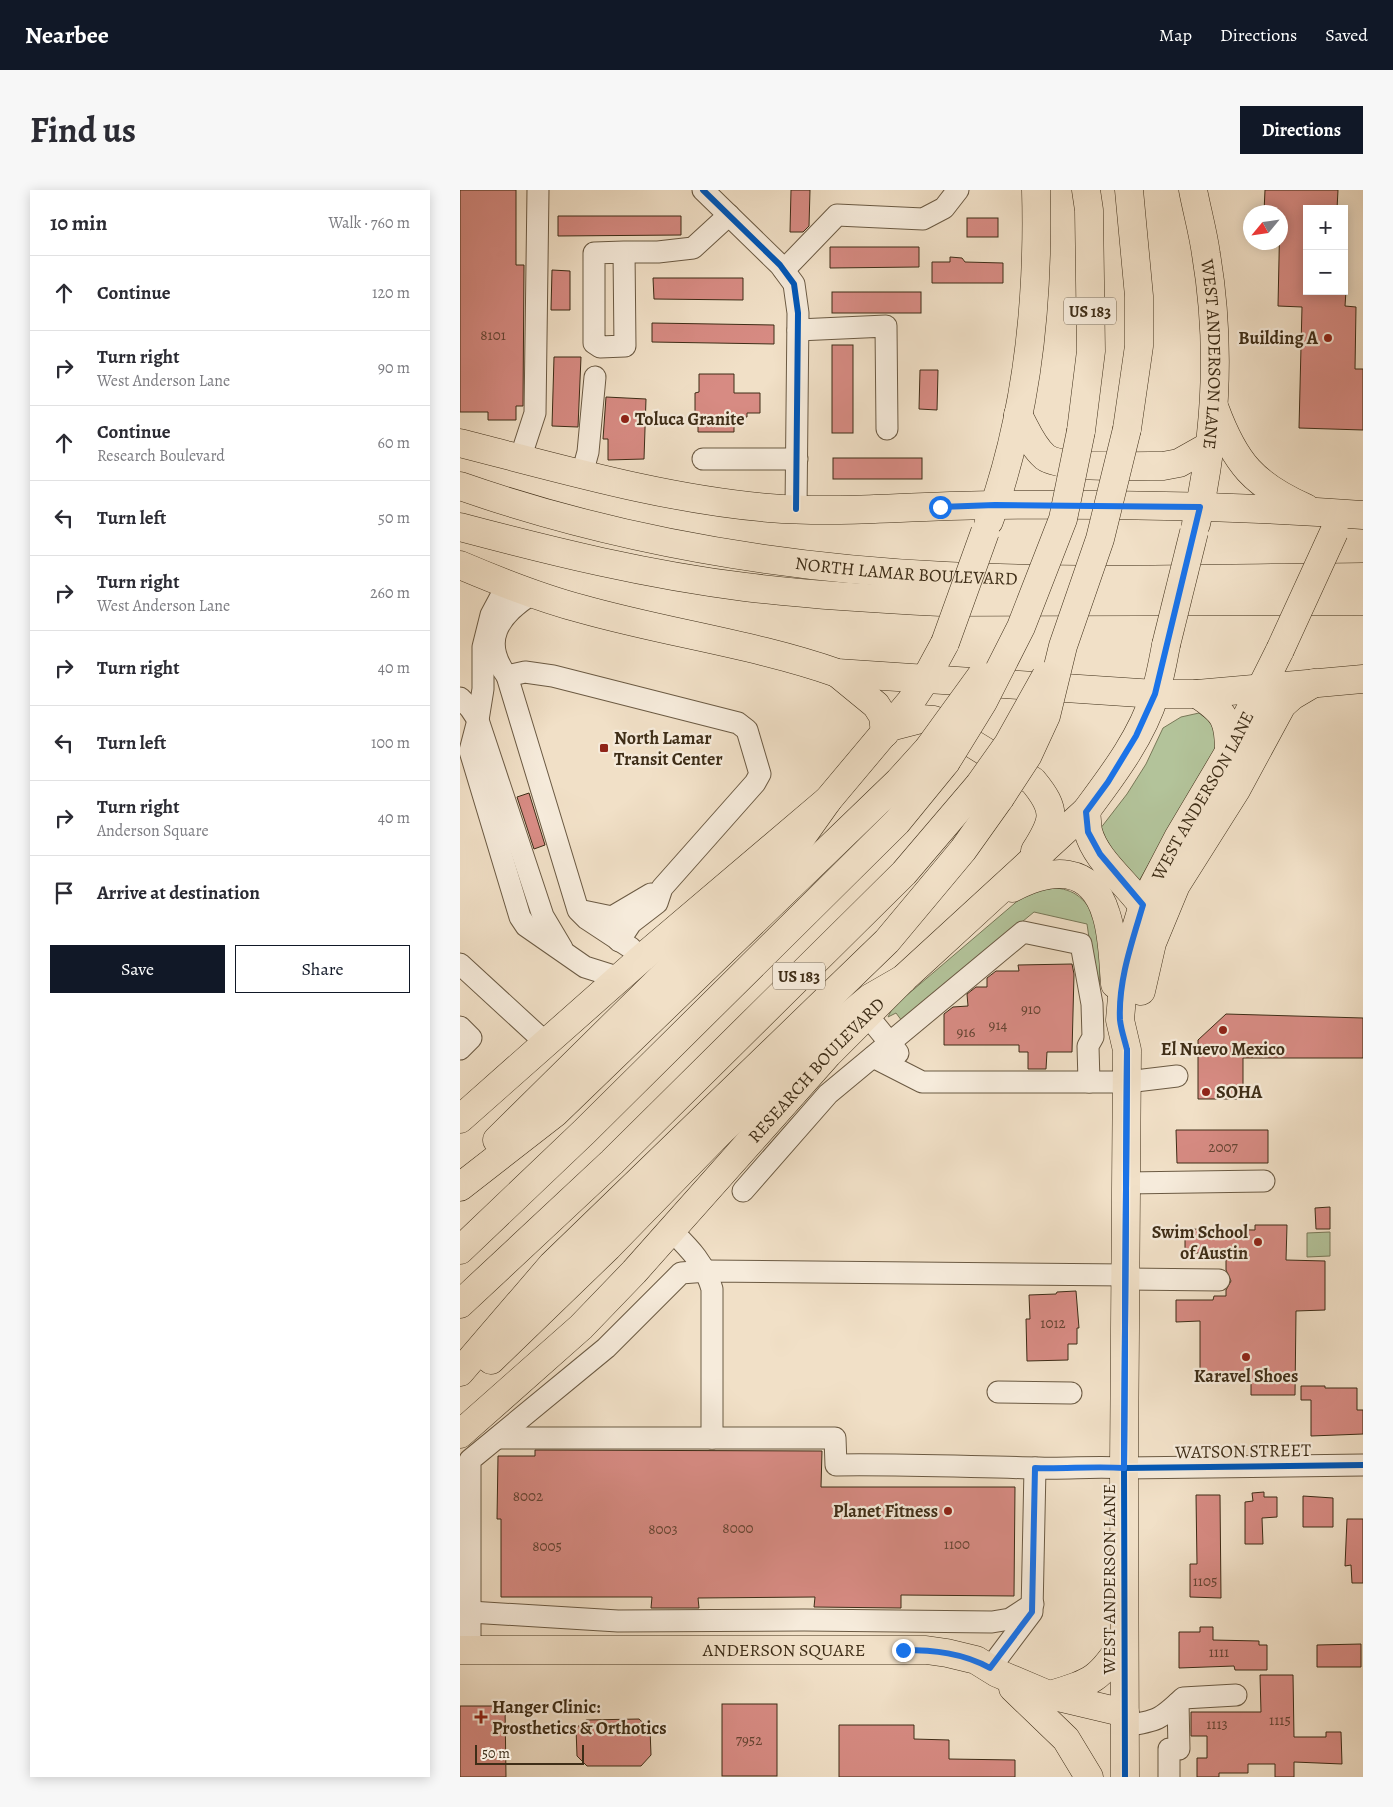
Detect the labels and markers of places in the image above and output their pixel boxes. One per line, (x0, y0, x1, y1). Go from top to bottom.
place label: Building A (1238, 326, 1319, 350)
marker: Building A (1322, 332, 1334, 344)
place label: Toluca Granite (635, 407, 745, 431)
marker: Toluca Granite (619, 413, 631, 425)
place label: North Lamar Transit Center (614, 726, 723, 771)
marker: North Lamar Transit Center (598, 742, 610, 754)
marker: El Nuevo Mexico (1217, 1024, 1229, 1036)
place label: El Nuevo Mexico (1161, 1037, 1285, 1061)
place label: SOHA (1216, 1080, 1263, 1104)
marker: SOHA (1200, 1086, 1212, 1098)
place label: Swim School of Austin (1152, 1220, 1248, 1265)
marker: Swim School of Austin (1252, 1236, 1264, 1248)
marker: Karavel Shoes (1240, 1351, 1252, 1363)
place label: Karavel Shoes (1194, 1364, 1298, 1388)
place label: Planet Fitness (833, 1499, 938, 1523)
marker: Planet Fitness (942, 1505, 954, 1517)
place label: Hanger Clinic: Prosthetics & Orthotics (492, 1695, 667, 1740)
marker: Hanger Clinic: Prosthetics & Orthotics (474, 1710, 488, 1724)

